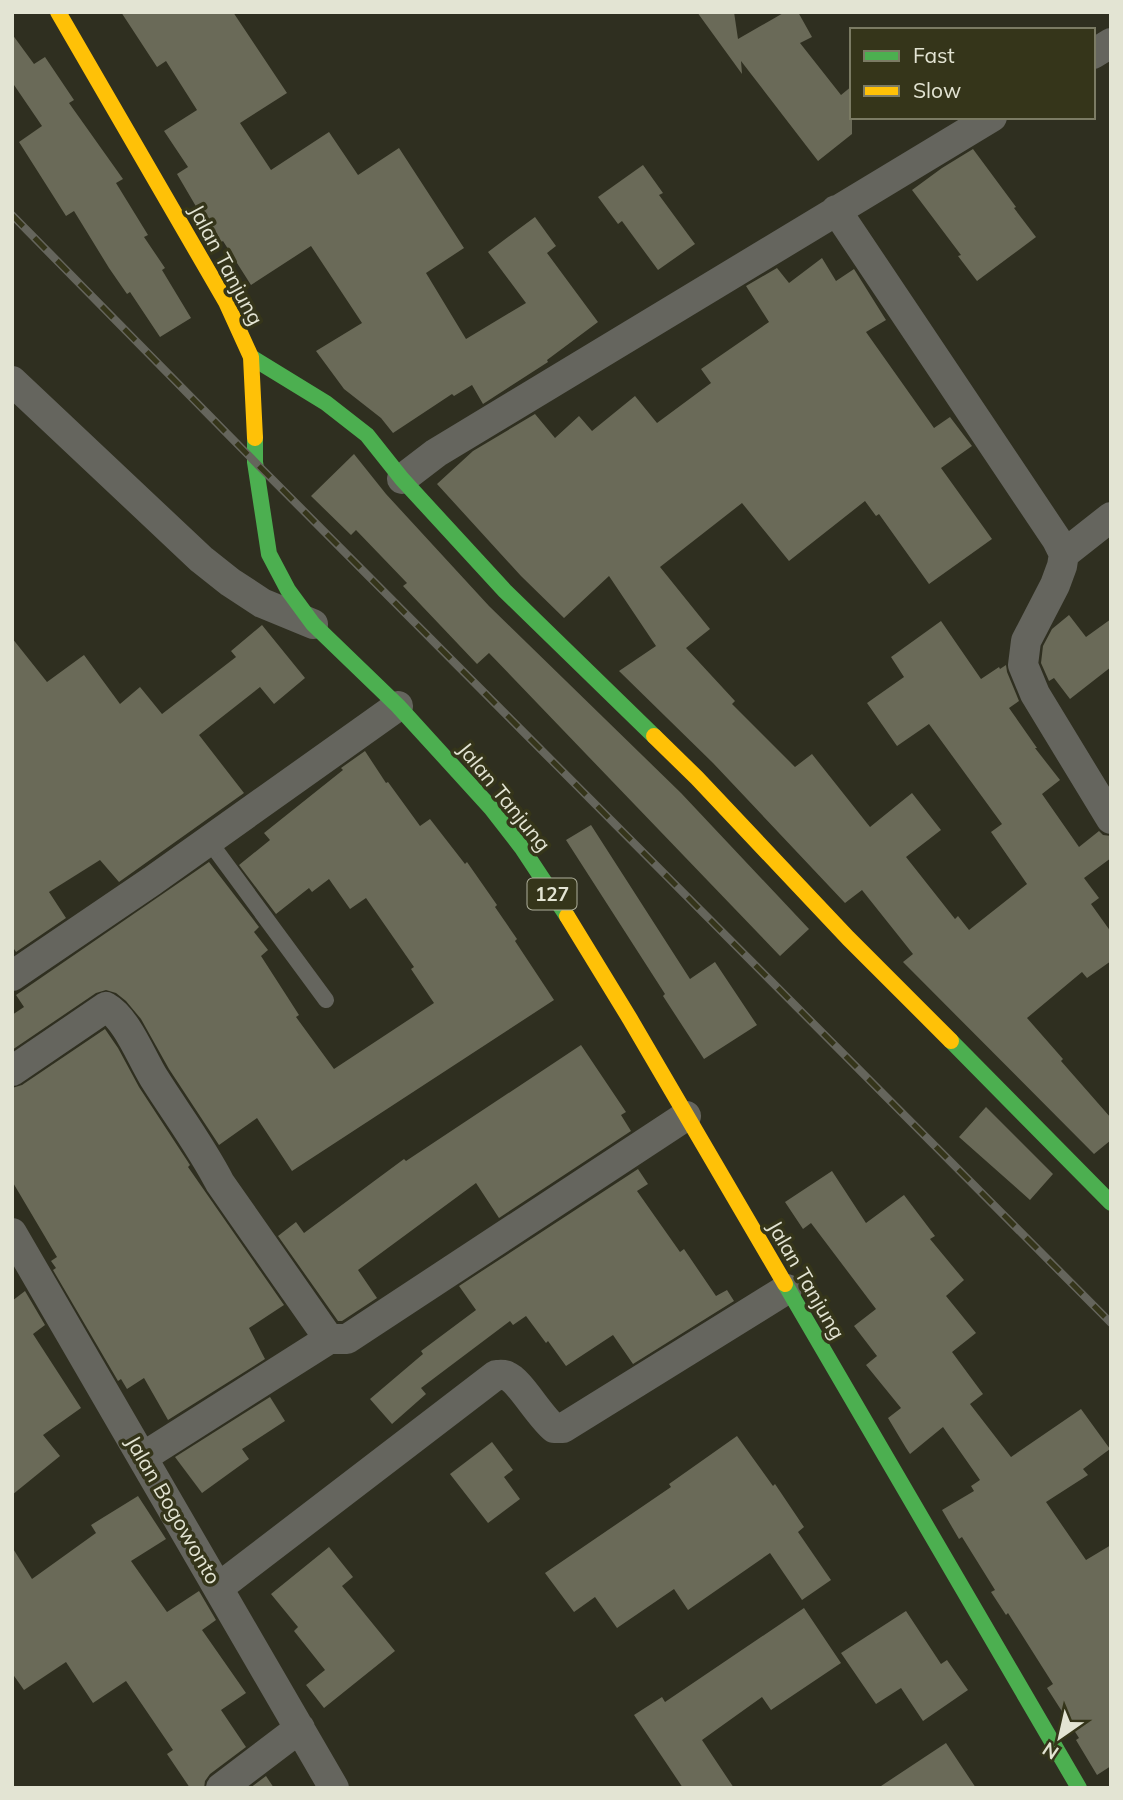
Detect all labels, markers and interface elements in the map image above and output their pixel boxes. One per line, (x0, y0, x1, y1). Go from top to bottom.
legend (850, 28, 1095, 119)
text: Fast (913, 42, 955, 68)
text: Slow (913, 77, 961, 103)
street label: Jalan Tanjung (184, 200, 270, 329)
street label: Jalan Tanjung (453, 737, 557, 856)
road number: 127 (528, 878, 576, 909)
street label: Jalan Tanjung (762, 1215, 851, 1344)
street label: Jalan Bogowonto (121, 1431, 227, 1588)
north arrow (1025, 1702, 1095, 1772)
text: N (1038, 1737, 1063, 1765)

